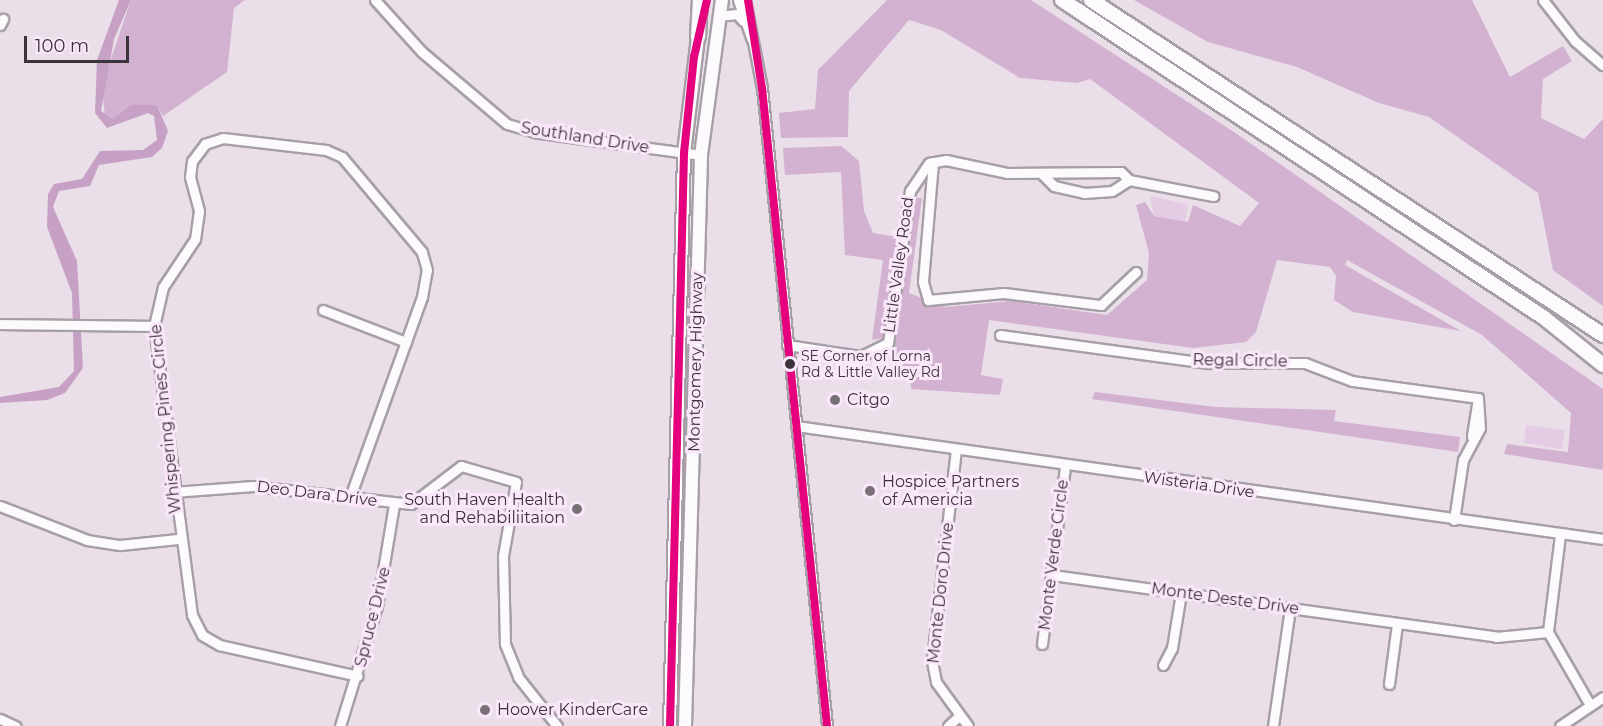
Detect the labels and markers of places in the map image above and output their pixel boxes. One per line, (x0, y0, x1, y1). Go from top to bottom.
place label: SE Corner of Lorna Rd & Little Valley Rd (801, 348, 940, 380)
marker: SE Corner of Lorna Rd & Little Valley Rd (784, 358, 796, 370)
place label: Citgo (847, 390, 890, 410)
marker: Citgo (828, 393, 842, 407)
place label: Hospice Partners of Americia (882, 472, 1019, 510)
marker: Hospice Partners of Americia (863, 484, 877, 498)
place label: South Haven Health and Rehabiliitaion (404, 490, 565, 528)
marker: South Haven Health and Rehabiliitaion (570, 502, 584, 516)
place label: Hoover KinderCare (497, 700, 648, 720)
marker: Hoover KinderCare (478, 703, 492, 717)

